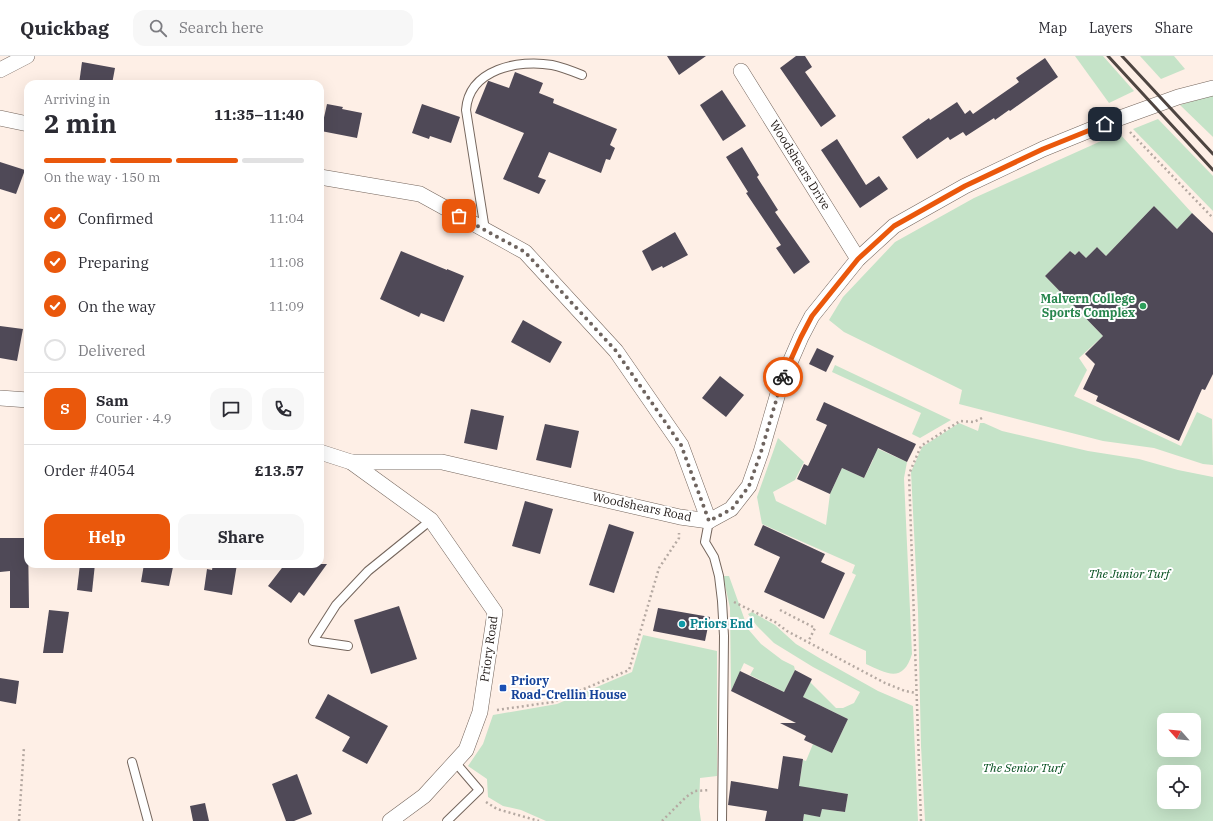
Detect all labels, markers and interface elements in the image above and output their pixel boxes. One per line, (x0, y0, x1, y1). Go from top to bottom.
search box (133, 10, 413, 46)
text: Quickbag (20, 16, 109, 40)
icon: search (147, 17, 169, 39)
text: Search here (179, 18, 263, 37)
text: Map (1039, 19, 1067, 37)
text: Layers (1089, 19, 1133, 37)
text: Share (1155, 19, 1193, 37)
text: Arriving in (44, 91, 110, 108)
text: 11:35–11:40 (214, 105, 304, 124)
text: 2 min (44, 106, 117, 140)
pin (1088, 107, 1122, 141)
icon: home (1094, 113, 1116, 135)
street label: Woodshears Drive (767, 117, 834, 212)
text: On the way · 150 m (44, 169, 160, 186)
pin (442, 199, 476, 233)
icon: bag (448, 205, 470, 227)
icon: check (44, 207, 66, 229)
text: Confirmed (78, 209, 153, 228)
text: 11:04 (269, 210, 304, 227)
icon: check (44, 251, 66, 273)
text: Preparing (78, 253, 149, 272)
text: 11:08 (269, 254, 304, 271)
place label: Malvern College Sports Complex (1040, 291, 1135, 320)
icon: check (44, 295, 66, 317)
text: On the way (78, 297, 156, 316)
text: 11:09 (269, 298, 304, 315)
marker: Malvern College Sports Complex (1138, 301, 1148, 311)
text: Delivered (78, 341, 146, 360)
courier (763, 357, 803, 397)
icon: bike (772, 366, 794, 388)
button: chat (210, 388, 252, 430)
button: phone (262, 388, 304, 430)
text: Sam (96, 391, 129, 410)
text: S (60, 399, 70, 418)
text: Courier · 4.9 (96, 410, 172, 427)
text: Order #4054 (44, 461, 135, 480)
text: £13.57 (255, 461, 304, 480)
street label: Woodshears Road (591, 489, 693, 524)
button: Help (44, 514, 170, 560)
button: Share (178, 514, 304, 560)
park label: The Junior Turf (1089, 566, 1172, 581)
street label: Priory Road (476, 615, 501, 683)
place label: Priors End (690, 616, 754, 631)
marker: Priors End (677, 619, 687, 629)
place label: Priory Road-Crellin House (511, 673, 627, 702)
marker: Priory Road-Crellin House (498, 683, 508, 693)
north arrow (1157, 713, 1201, 757)
map controls (1157, 713, 1201, 809)
park label: The Senior Turf (983, 760, 1066, 775)
button: locate (1157, 765, 1201, 809)

